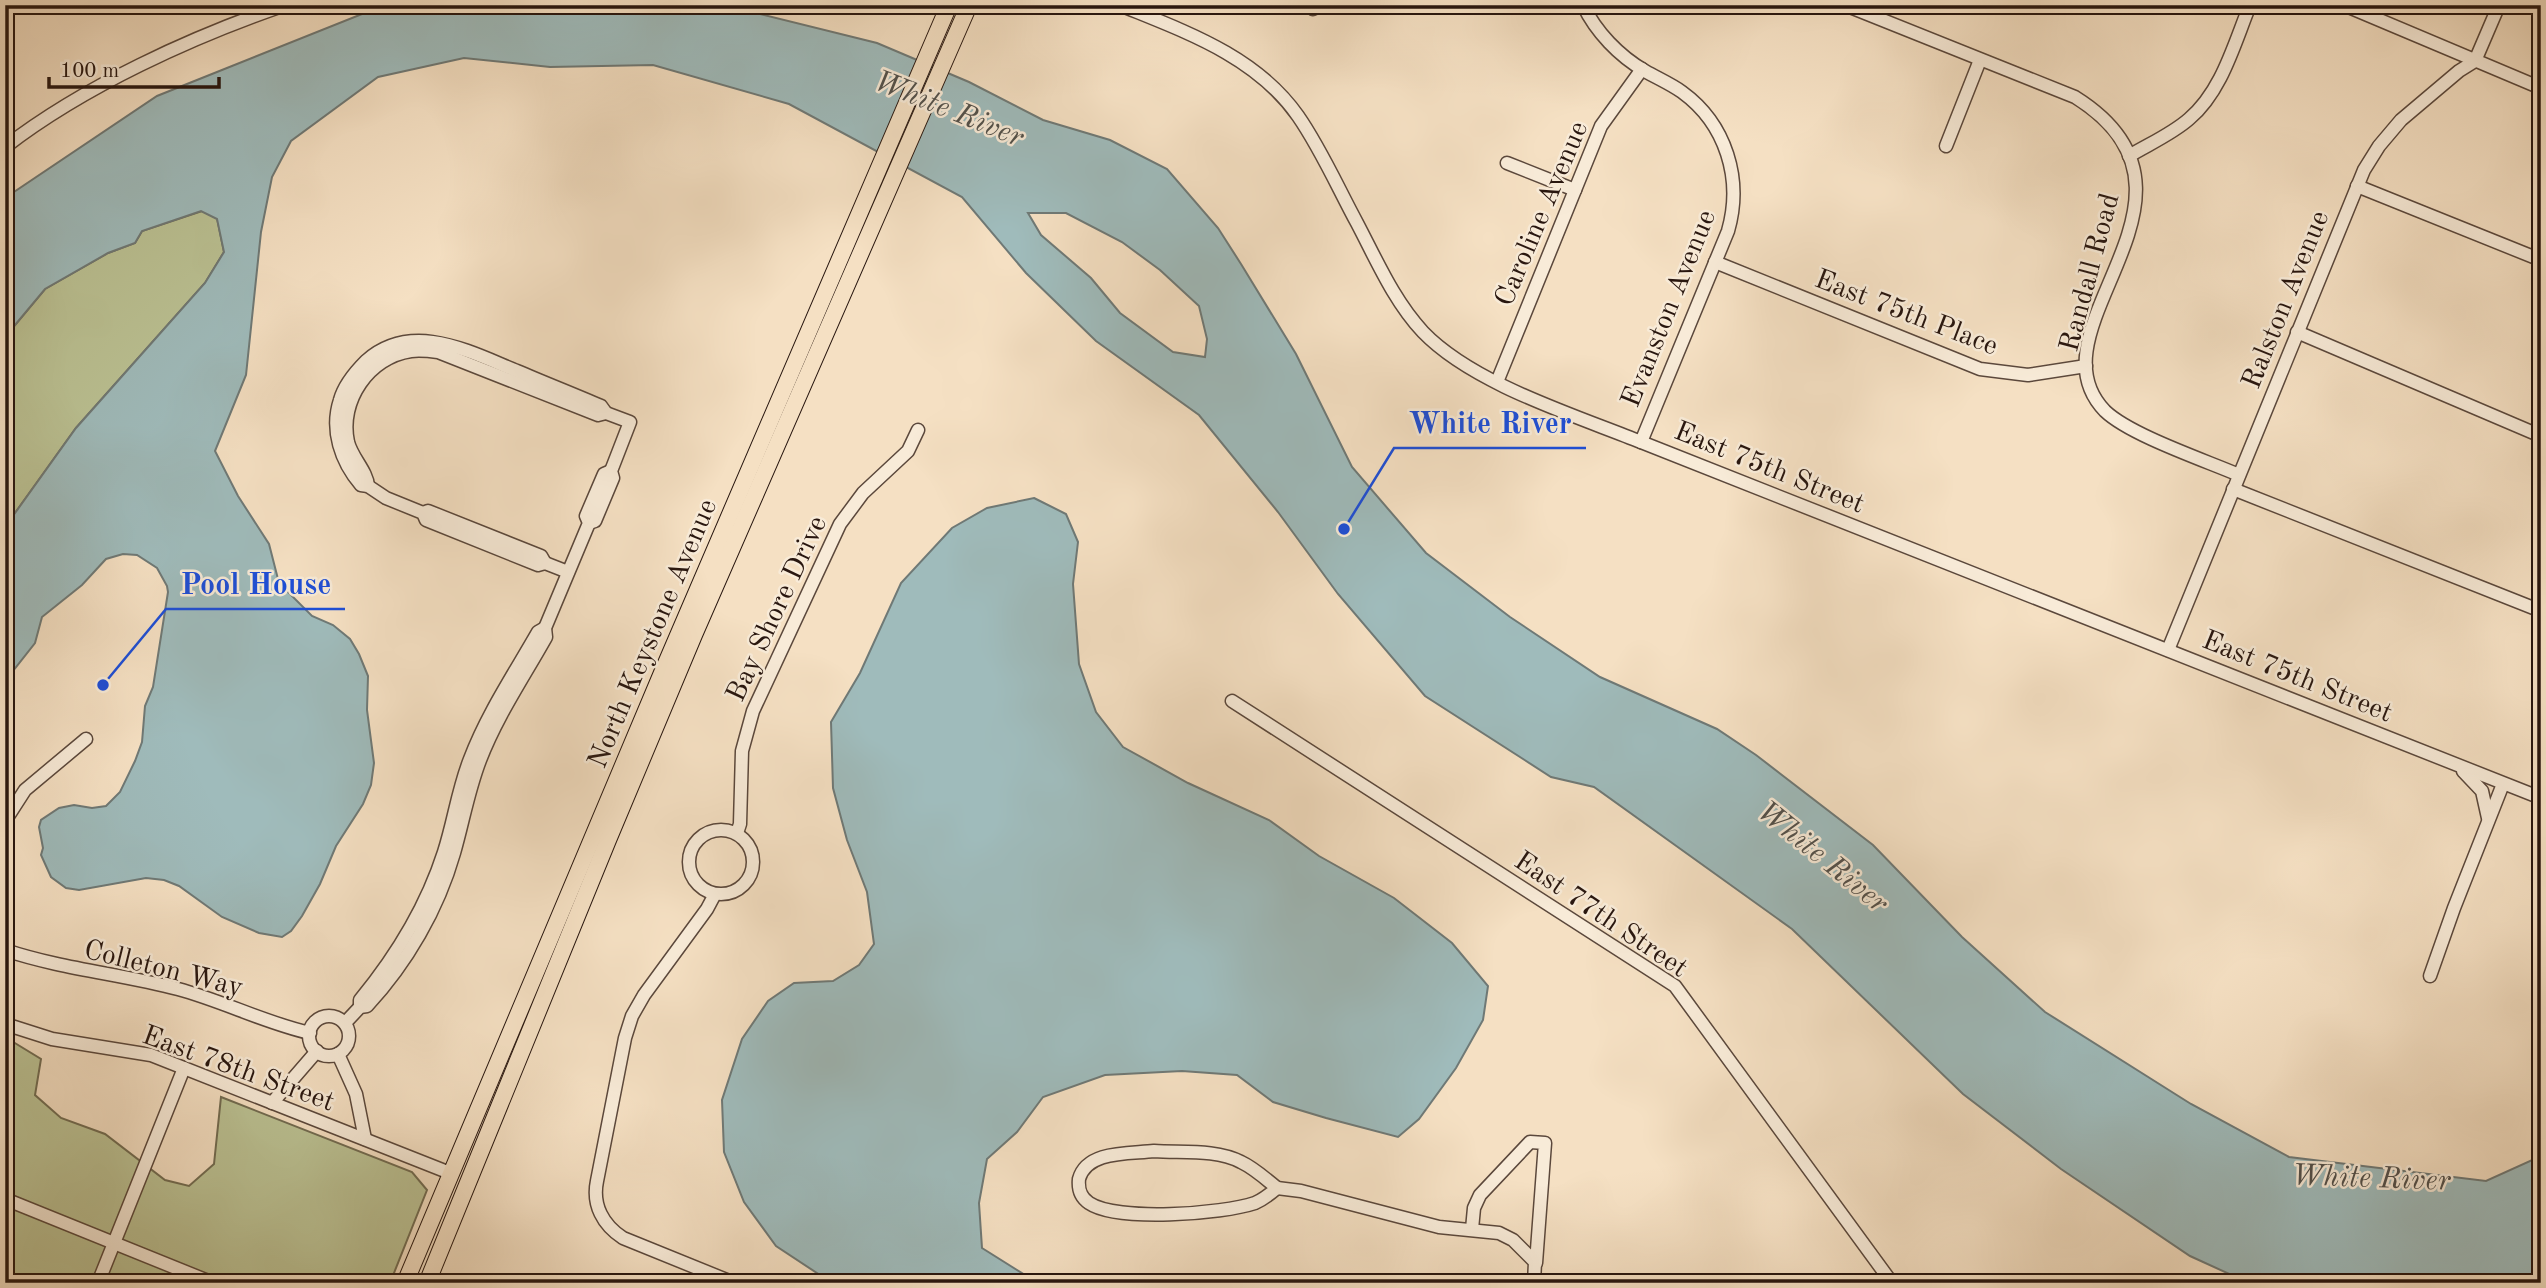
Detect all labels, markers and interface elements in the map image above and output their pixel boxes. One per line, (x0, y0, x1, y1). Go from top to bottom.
scale bar (49, 46, 219, 90)
text: 100 m (60, 61, 119, 82)
water label: White River (869, 66, 1029, 154)
street label: Caroline Avenue (1491, 118, 1594, 311)
street label: Randall Road (2056, 191, 2125, 355)
street label: Evanston Avenue (1617, 207, 1722, 412)
street label: Ralston Avenue (2238, 207, 2335, 393)
street label: East 75th Place (1810, 266, 2001, 362)
callout: White River (1394, 397, 1586, 448)
text: White River (1408, 410, 1572, 440)
street label: East 75th Street (1670, 418, 1868, 520)
street label: North Keystone Avenue (584, 496, 723, 773)
street label: Bay Shore Drive (722, 512, 833, 706)
callout: Pool House (166, 558, 345, 609)
text: Pool House (181, 571, 331, 601)
street label: East 75th Street (2198, 627, 2396, 729)
water label: White River (1751, 796, 1894, 920)
street label: East 77th Street (1509, 847, 1692, 984)
street label: Colleton Way (81, 937, 246, 1003)
street label: East 78th Street (138, 1022, 338, 1118)
water label: White River (2291, 1161, 2452, 1197)

